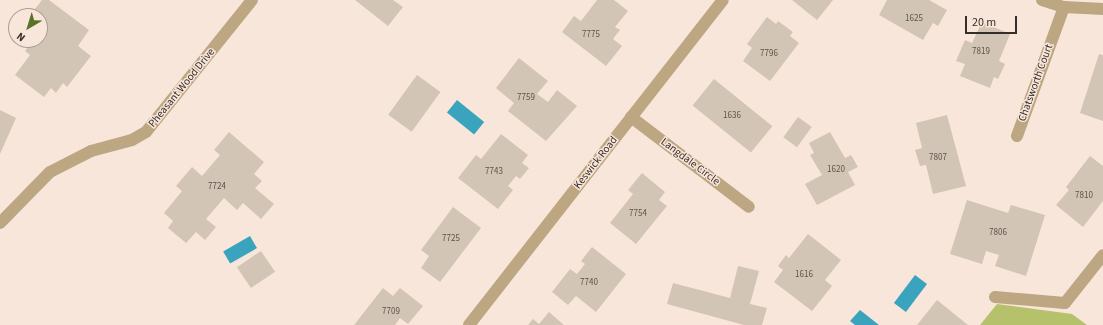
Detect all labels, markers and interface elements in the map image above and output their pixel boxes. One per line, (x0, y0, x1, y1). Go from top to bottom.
north arrow (8, 8, 48, 48)
scale bar (967, 8, 1019, 34)
house number: 1625 (905, 14, 923, 24)
text: 20 m (972, 14, 996, 31)
text: N (13, 29, 28, 45)
house number: 7775 (582, 30, 600, 40)
street label: Chatsworth Court (1016, 43, 1056, 123)
street label: Pheasant Wood Drive (146, 46, 218, 130)
house number: 7819 (972, 47, 990, 57)
house number: 7796 (760, 49, 778, 59)
house number: 7759 (517, 93, 535, 103)
house number: 1636 (723, 111, 741, 121)
street label: Keswick Road (571, 134, 621, 192)
street label: Langdale Circle (658, 136, 722, 188)
house number: 7807 (929, 153, 947, 163)
house number: 1620 (827, 165, 845, 175)
house number: 7743 (485, 167, 503, 177)
house number: 7724 (208, 182, 226, 192)
house number: 7810 (1075, 191, 1093, 201)
house number: 7754 (629, 209, 647, 219)
house number: 7806 (989, 228, 1007, 238)
house number: 7725 (442, 234, 460, 244)
house number: 1616 (795, 270, 813, 280)
house number: 7740 (580, 278, 598, 288)
house number: 7709 (382, 307, 400, 317)

